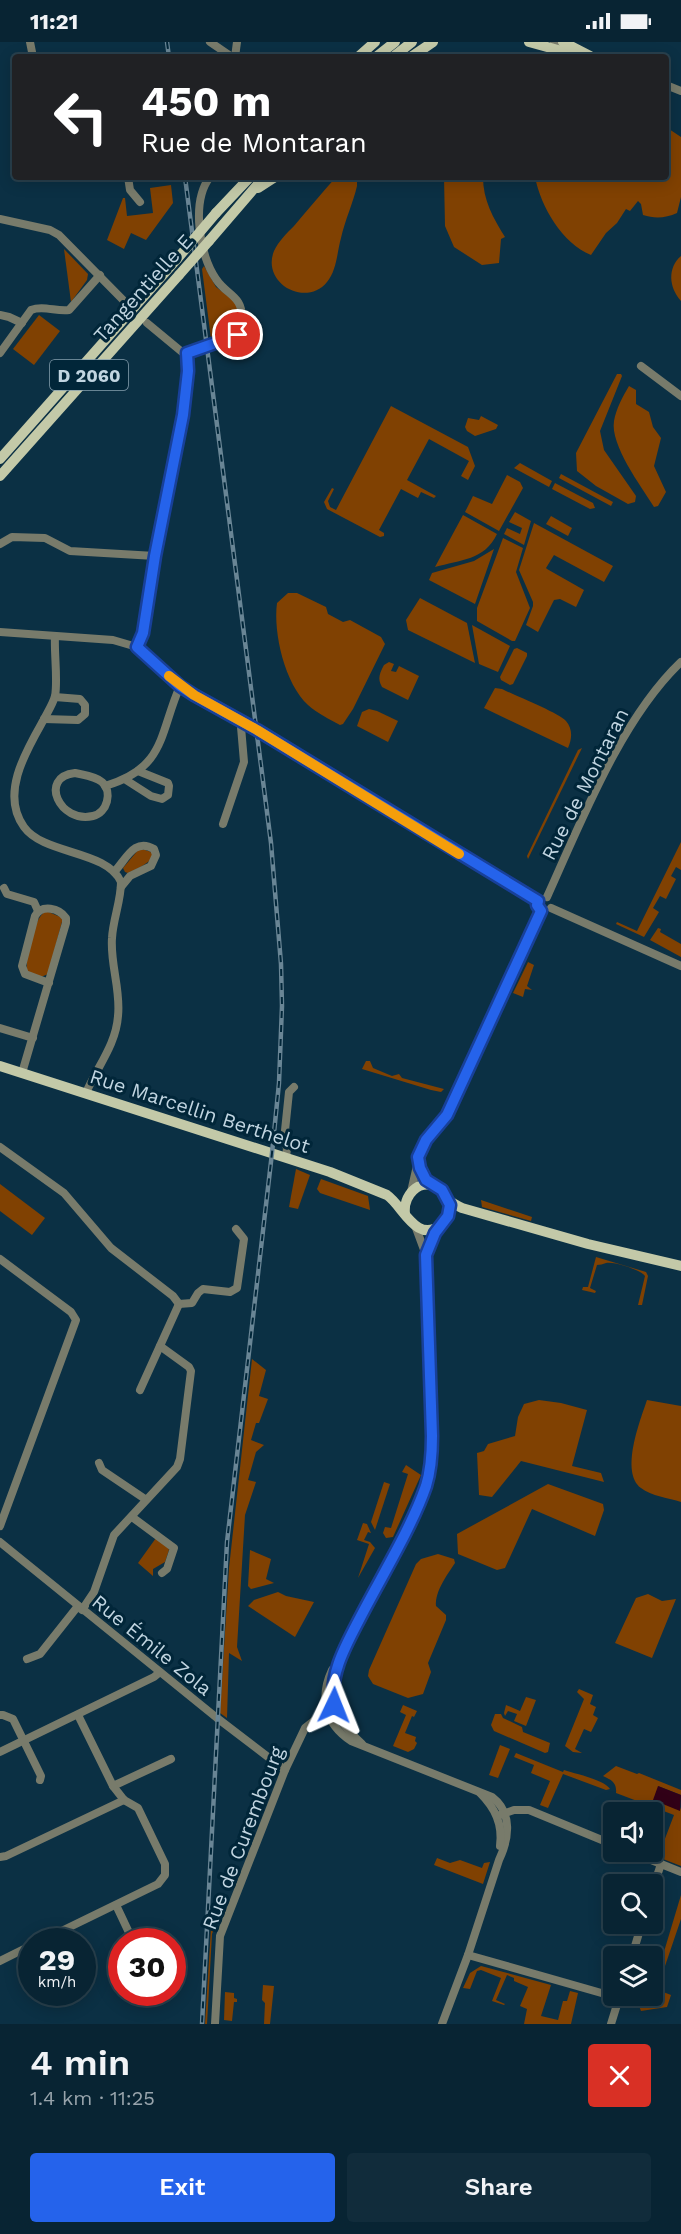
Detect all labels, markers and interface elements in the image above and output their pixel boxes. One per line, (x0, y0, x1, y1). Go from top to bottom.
text: 11:21 (30, 9, 78, 34)
text: 450 m (141, 77, 271, 126)
icon: left (42, 78, 120, 156)
text: Rue de Montaran (141, 127, 367, 159)
street label: Tangentielle E (88, 229, 198, 347)
pin (212, 309, 263, 360)
icon: arrive (221, 318, 254, 351)
road number: D 2060 (50, 360, 128, 390)
street label: Rue de Montaran (536, 704, 634, 864)
street label: Rue Marcellin Berthelot (87, 1064, 314, 1158)
street label: Rue Émile Zola (87, 1589, 217, 1701)
position arrow (302, 1673, 366, 1737)
street label: Rue de Curembourg (197, 1743, 289, 1933)
map controls (603, 1802, 663, 2006)
button: sound (603, 1802, 663, 1862)
button: search (603, 1874, 663, 1934)
speed limit sign: 30 (108, 1928, 186, 2006)
text: 29 (39, 1942, 75, 1977)
button: layers (603, 1946, 663, 2006)
text: km/h (38, 1973, 76, 1991)
text: 4 min (30, 2042, 130, 2084)
button: close (588, 2044, 651, 2107)
text: 1.4 km · 11:25 (30, 2086, 155, 2110)
button: Exit (30, 2153, 335, 2222)
button: Share (347, 2153, 651, 2222)

